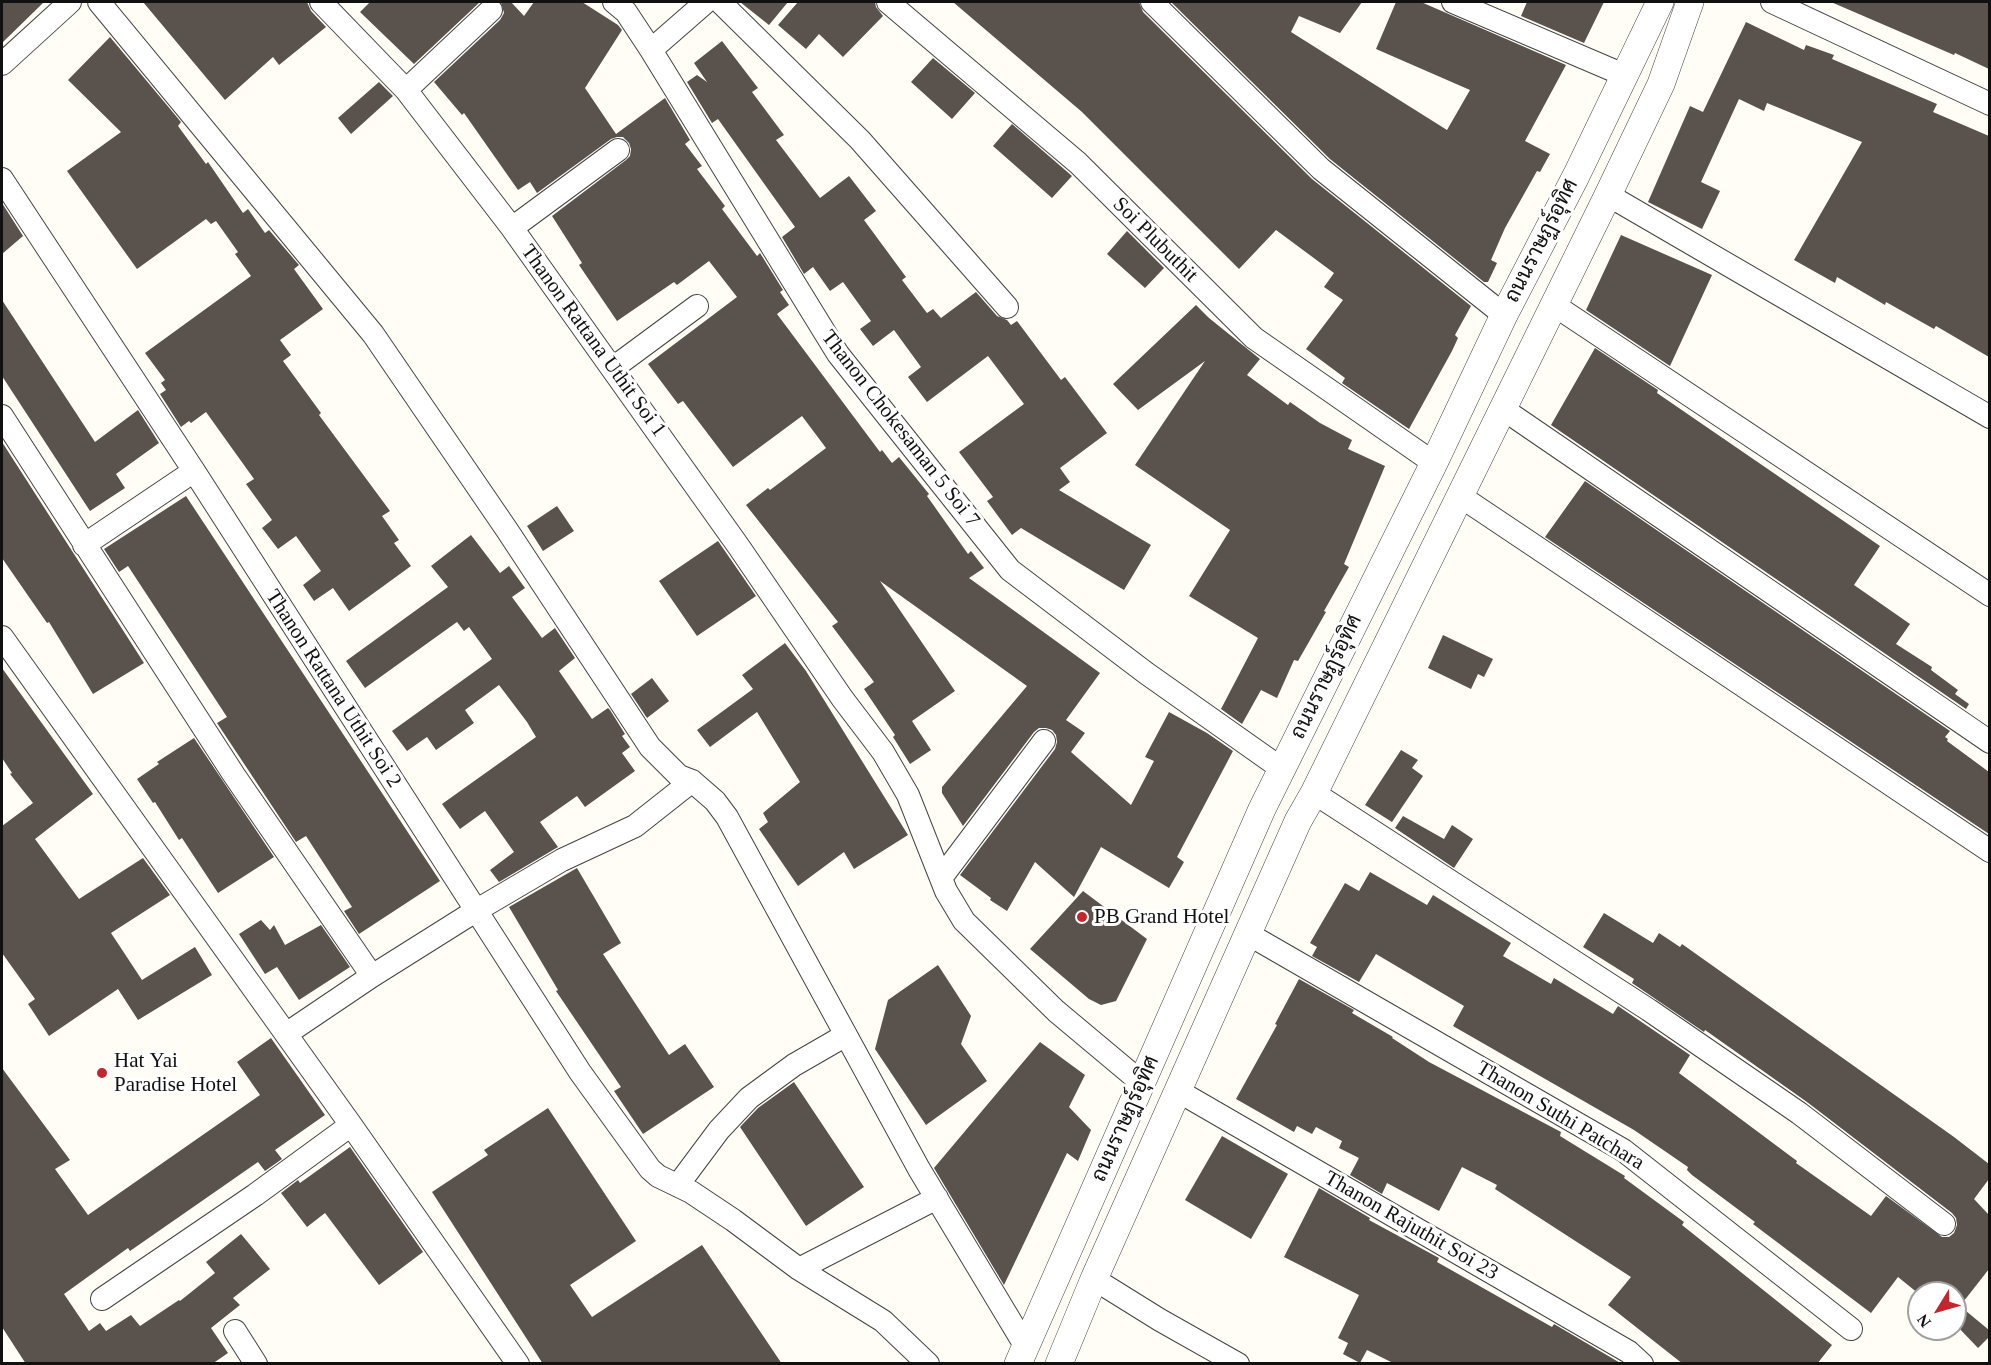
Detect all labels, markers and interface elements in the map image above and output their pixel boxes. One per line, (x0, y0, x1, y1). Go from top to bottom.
street label: ถนนราษฏร์อุทิศ (1500, 175, 1584, 307)
street label: Soi Plubuthit (1107, 192, 1203, 288)
street label: Thanon Rattana Uthit Soi 1 (515, 240, 671, 442)
street label: Thanon Chokesaman 5 Soi 7 (815, 326, 985, 532)
street label: Thanon Rattana Uthit Soi 2 (260, 585, 406, 793)
street label: ถนนราษฏร์อุทิศ (1286, 611, 1368, 743)
place label: PB Grand Hotel (1094, 904, 1229, 930)
marker: PB Grand Hotel (1075, 910, 1089, 924)
place label: Hat Yai Paradise Hotel (114, 1048, 237, 1098)
street label: ถนนราษฏร์อุทิศ (1087, 1052, 1165, 1186)
street label: Thanon Suthi Patchara (1472, 1056, 1648, 1176)
marker: Hat Yai Paradise Hotel (95, 1066, 109, 1080)
street label: Thanon Rajuthit Soi 23 (1320, 1166, 1502, 1286)
north arrow (1907, 1281, 1967, 1341)
text: N (1914, 1311, 1934, 1331)

